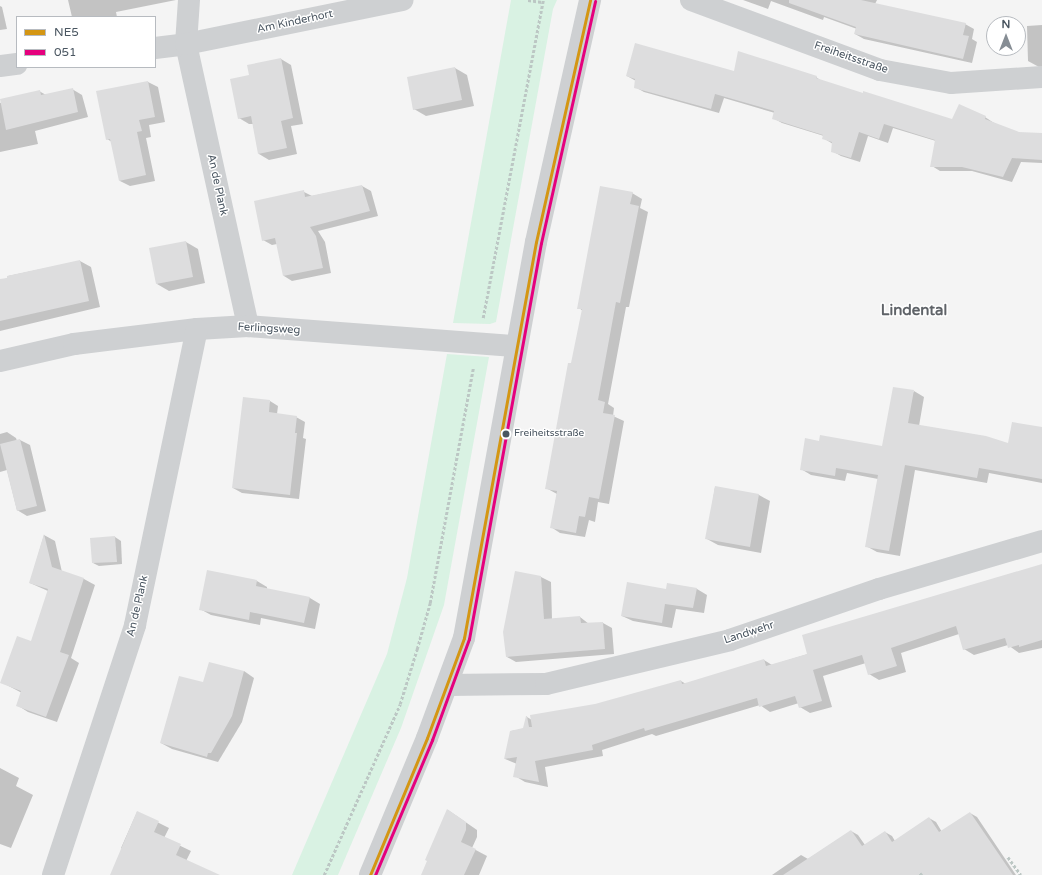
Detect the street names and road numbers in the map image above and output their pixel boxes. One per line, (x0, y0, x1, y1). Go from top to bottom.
street label: Am Kinderhort (256, 8, 334, 36)
street label: Freiheitsstraße (812, 39, 890, 77)
street label: An de Plank (204, 153, 230, 217)
street label: Ferlingsweg (237, 321, 301, 337)
street label: An de Plank (125, 574, 151, 638)
street label: Landwehr (722, 619, 776, 647)

